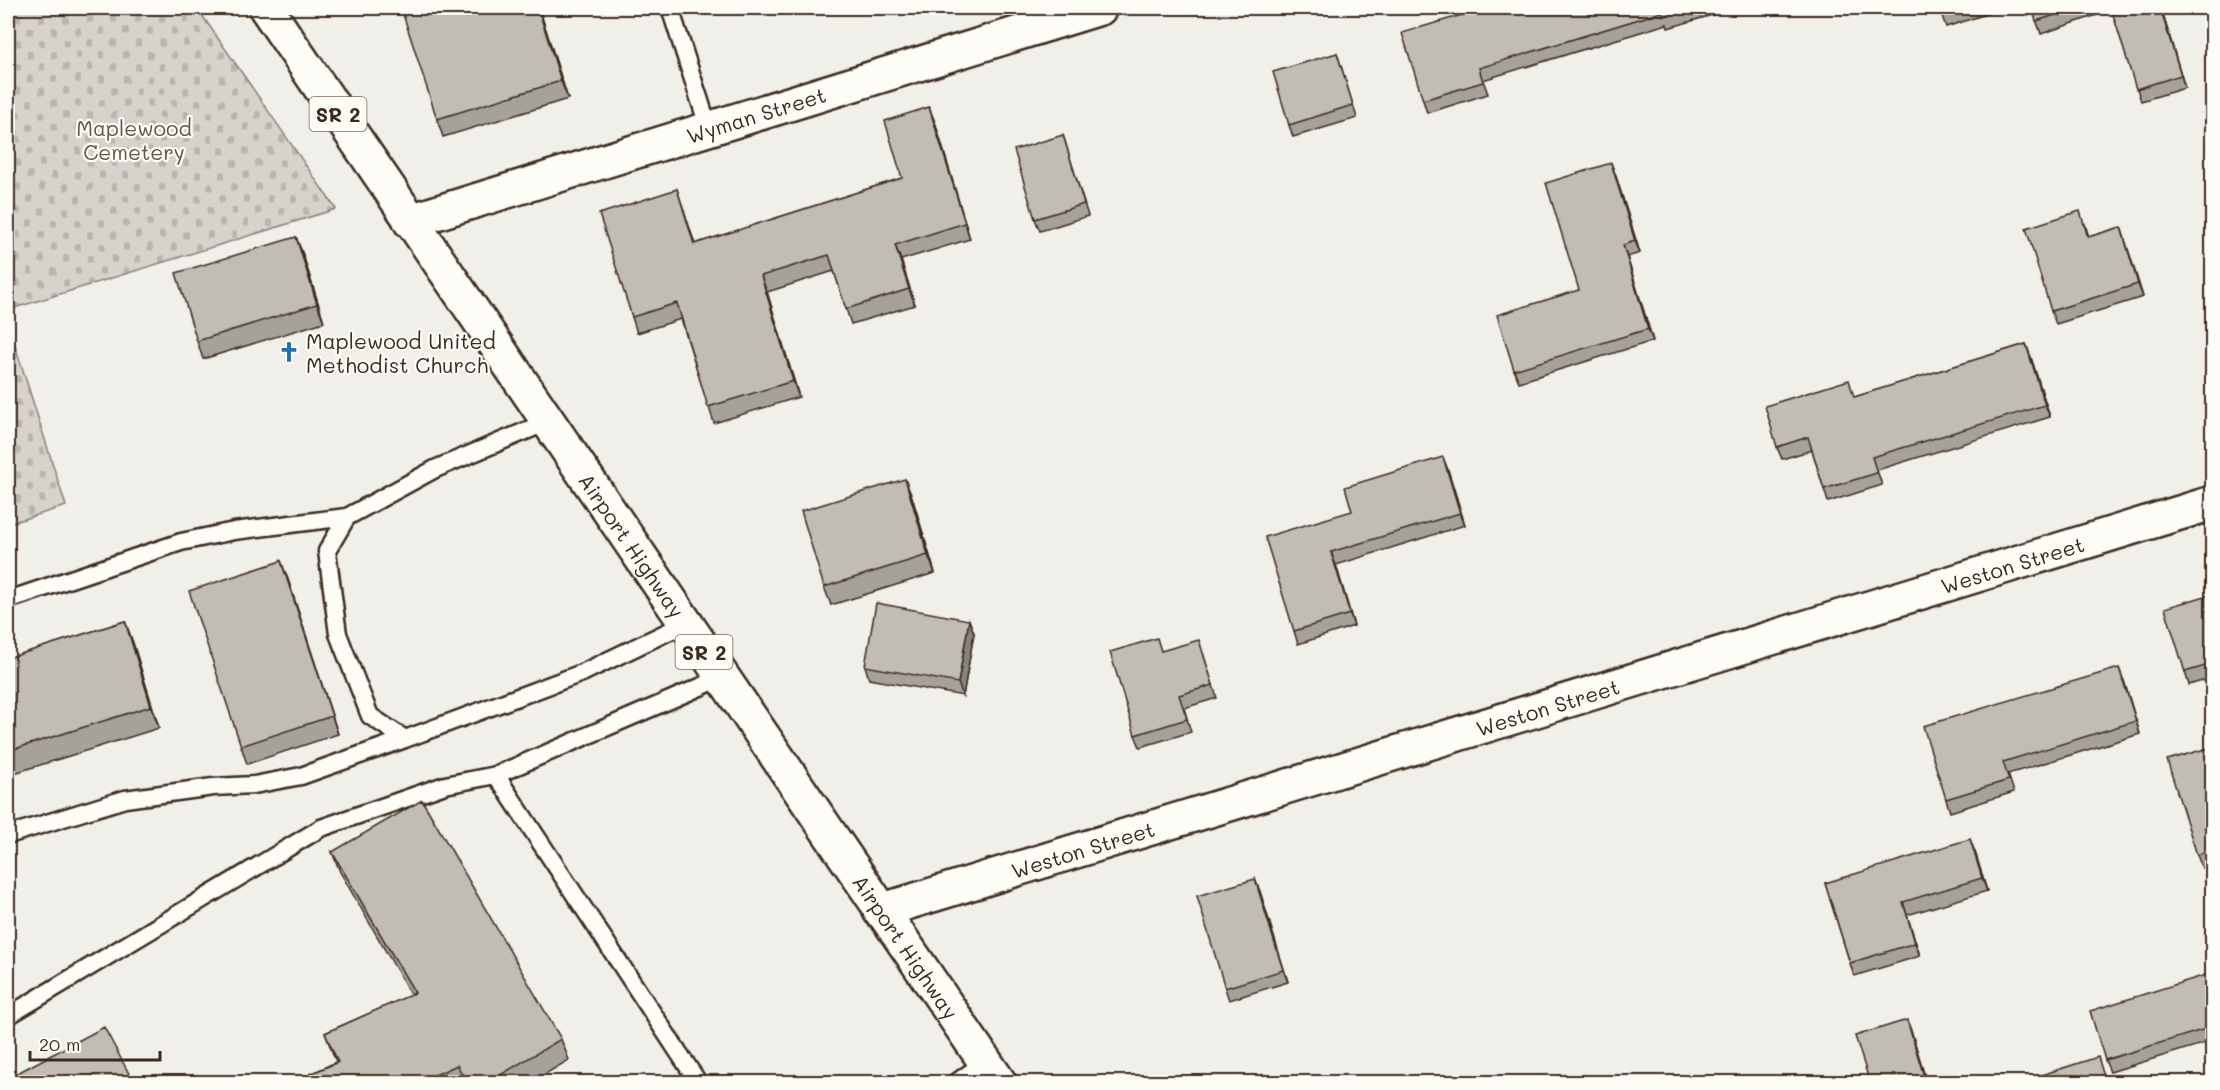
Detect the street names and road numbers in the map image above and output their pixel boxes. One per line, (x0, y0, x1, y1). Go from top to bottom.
street label: Wyman Street (683, 80, 829, 148)
road number: SR 2 (310, 97, 366, 131)
street label: Airport Highway (574, 467, 691, 622)
street label: Weston Street (1937, 530, 2087, 599)
road number: SR 2 (676, 635, 732, 669)
street label: Weston Street (1472, 672, 1622, 741)
street label: Weston Street (1008, 814, 1158, 884)
street label: Airport Highway (848, 869, 965, 1024)

